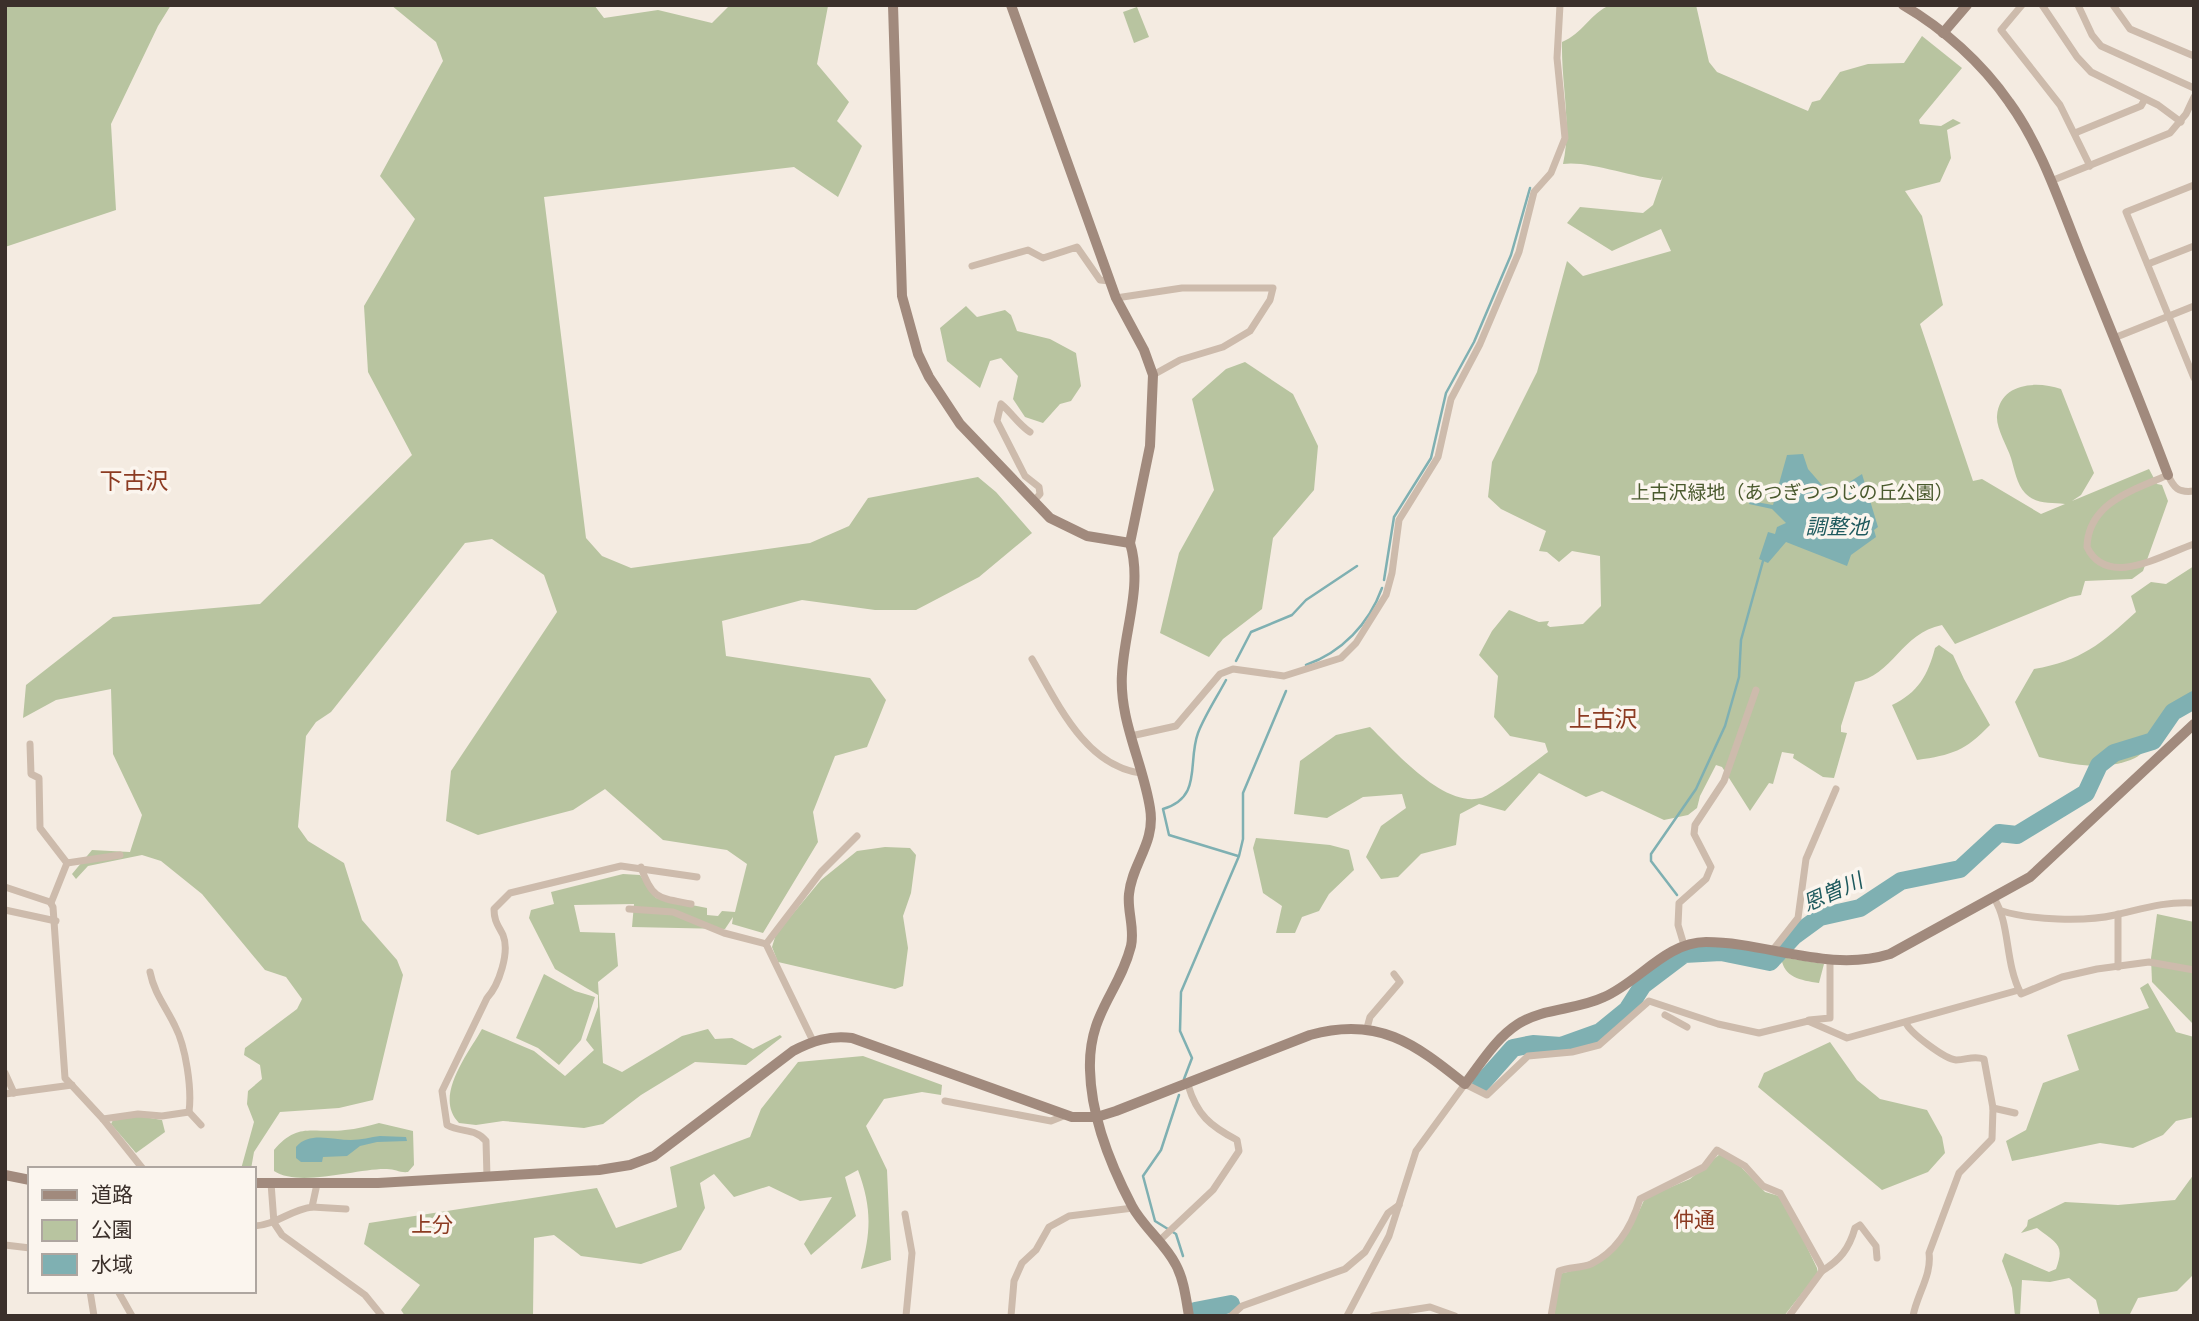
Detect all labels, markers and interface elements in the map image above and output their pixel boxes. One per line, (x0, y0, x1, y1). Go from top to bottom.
district label: 下古沢 (100, 466, 169, 494)
park label: 上古沢緑地（あつぎつつじの丘公園） (1630, 480, 1954, 503)
water label: 調整池 (1806, 513, 1870, 538)
district label: 上古沢 (1569, 704, 1638, 732)
water label: 恩曽川 (1798, 866, 1868, 915)
legend (28, 1167, 256, 1293)
text: 道路 (91, 1181, 133, 1206)
district label: 仲通 (1673, 1206, 1715, 1231)
district label: 上分 (411, 1211, 453, 1236)
text: 公園 (91, 1216, 133, 1241)
text: 水域 (91, 1251, 133, 1276)

